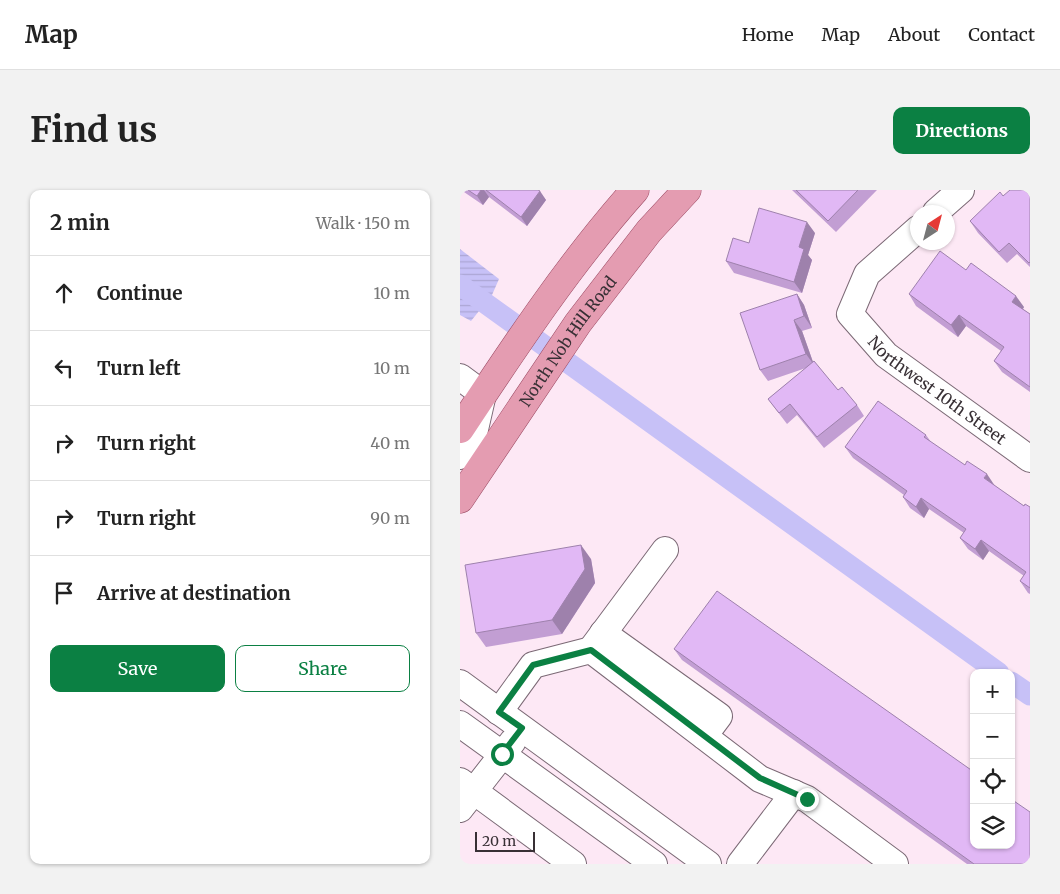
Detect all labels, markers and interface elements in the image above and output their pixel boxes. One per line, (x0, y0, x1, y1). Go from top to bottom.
text: Map (25, 19, 78, 50)
text: Home (742, 23, 794, 46)
text: Map (822, 23, 860, 46)
text: About (888, 23, 940, 46)
text: Contact (968, 23, 1035, 46)
button: Directions (893, 107, 1030, 154)
text: Find us (30, 108, 157, 152)
north arrow (910, 205, 955, 250)
text: 2 min (50, 209, 110, 236)
text: Walk · 150 m (316, 213, 410, 233)
street label: North Nob Hill Road (515, 272, 621, 410)
icon: ahead (50, 279, 78, 307)
text: Continue (97, 281, 183, 305)
text: 10 m (373, 283, 410, 303)
street label: Northwest 10th Street (864, 332, 1011, 449)
icon: left (50, 354, 78, 382)
text: Turn left (97, 356, 181, 380)
text: 10 m (373, 358, 410, 378)
icon: right (50, 429, 78, 457)
text: Turn right (97, 431, 196, 455)
text: 40 m (370, 433, 410, 453)
icon: right (50, 504, 78, 532)
text: Turn right (97, 506, 196, 530)
text: 90 m (370, 508, 410, 528)
icon: arrive (50, 579, 78, 607)
text: Arrive at destination (97, 581, 291, 605)
button: Save (50, 645, 225, 692)
button: Share (235, 645, 410, 692)
map controls (970, 669, 1015, 849)
button: + (970, 669, 1015, 714)
button: − (970, 714, 1015, 759)
route start (491, 743, 514, 766)
button: locate (970, 759, 1015, 804)
route end (796, 788, 819, 811)
button: layers (970, 804, 1015, 849)
scale bar (475, 829, 535, 852)
text: 20 m (482, 832, 516, 850)

